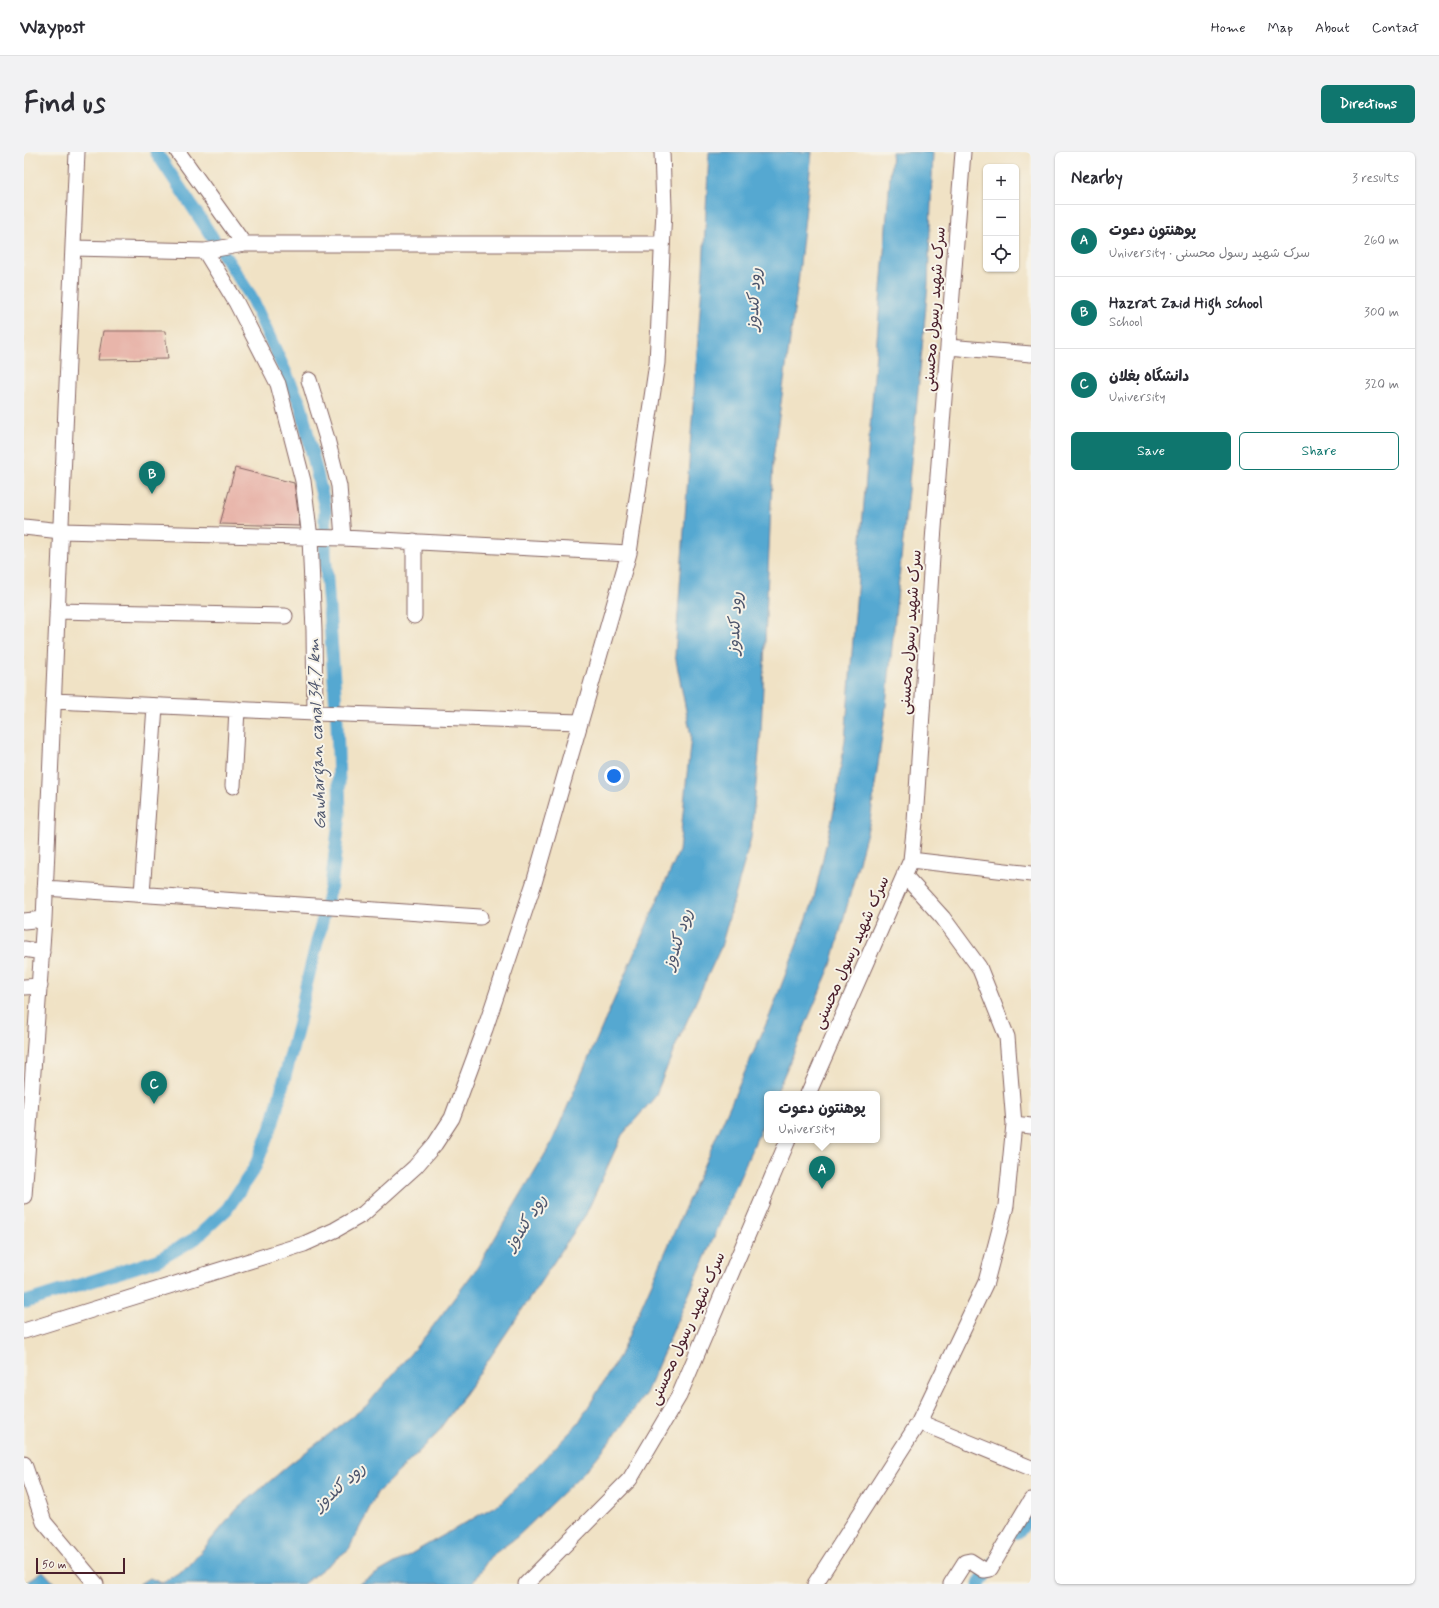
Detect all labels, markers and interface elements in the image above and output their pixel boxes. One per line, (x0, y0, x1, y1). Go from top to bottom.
text: Waypost (20, 15, 85, 40)
text: Home (1211, 19, 1245, 37)
text: Map (1267, 19, 1293, 37)
text: About (1315, 19, 1350, 37)
text: Contact (1372, 19, 1419, 37)
button: Directions (1321, 85, 1415, 123)
text: Find us (24, 86, 105, 123)
map controls (983, 164, 1019, 272)
button: + (983, 164, 1019, 200)
text: Nearby (1071, 167, 1123, 189)
text: 3 results (1352, 170, 1399, 187)
button: − (983, 200, 1019, 236)
text: پوهنتون دعوت (1109, 221, 1196, 241)
street label: سرک شهید رسول محسنی (918, 226, 951, 392)
text: A (1080, 232, 1088, 249)
text: 260 m (1364, 232, 1399, 249)
button: locate (983, 236, 1019, 272)
text: University · سرک شهید رسول محسنی (1109, 245, 1310, 262)
water label: رود کندوز (741, 267, 767, 333)
text: Hazrat Zaid High school (1109, 294, 1263, 314)
text: B (1080, 304, 1088, 321)
text: 300 m (1364, 304, 1399, 321)
text: School (1109, 314, 1143, 331)
text: دانشگاه بغلان (1109, 367, 1189, 387)
text: C (1079, 376, 1089, 393)
text: 320 m (1365, 376, 1399, 393)
text: University (1109, 389, 1165, 406)
button: Save (1071, 432, 1231, 470)
button: Share (1239, 432, 1399, 470)
pin: B (139, 461, 165, 494)
street label: سرک شهید رسول محسنی (894, 549, 927, 715)
water label: رود کندوز (722, 591, 748, 657)
water label: Gawhargan canal 34.7 km (303, 638, 333, 830)
your location (604, 766, 624, 786)
street label: سرک شهید رسول محسنی (808, 873, 895, 1033)
water label: رود کندوز (657, 906, 698, 974)
pin: C (141, 1071, 167, 1104)
popup (764, 1091, 880, 1143)
text: پوهنتون دعوت (778, 1099, 866, 1119)
text: University (778, 1121, 835, 1138)
pin: A (809, 1156, 835, 1189)
water label: رود کندوز (499, 1190, 552, 1256)
street label: سرک شهید رسول محسنی (644, 1249, 731, 1409)
water label: رود کندوز (308, 1457, 371, 1517)
scale bar (36, 1556, 125, 1575)
text: 50 m (42, 1558, 67, 1572)

